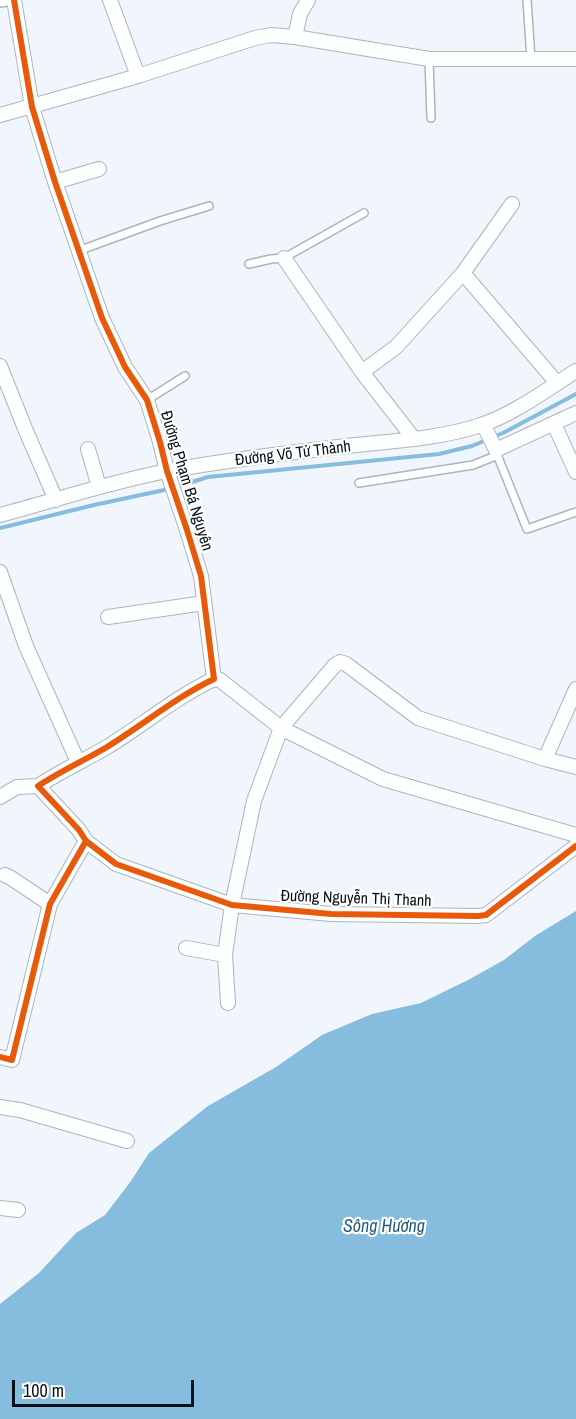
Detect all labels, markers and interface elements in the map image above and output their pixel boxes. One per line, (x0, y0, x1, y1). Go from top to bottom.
street label: Đường Phạm Bá Nguyên (156, 409, 216, 553)
street label: Đường Võ Tử Thành (234, 437, 352, 471)
street label: Đường Nguyễn Thị Thanh (280, 887, 432, 911)
water label: Sông Hương (343, 1216, 425, 1238)
scale bar (15, 1368, 196, 1406)
text: 100 m (23, 1378, 64, 1403)

